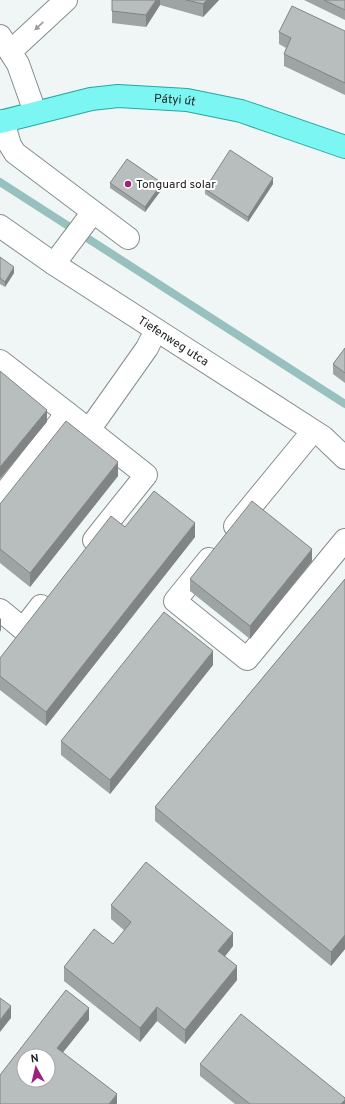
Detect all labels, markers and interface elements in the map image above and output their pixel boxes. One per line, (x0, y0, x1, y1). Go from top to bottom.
one-way arrow (34, 21, 44, 31)
street label: Pátyi út (154, 91, 197, 111)
place label: Tonguard solar (136, 177, 216, 193)
marker: Tonguard solar (123, 179, 133, 189)
street label: Tiefenweg utca (134, 313, 211, 370)
north arrow (16, 1048, 56, 1088)
text: N (30, 1052, 40, 1067)

